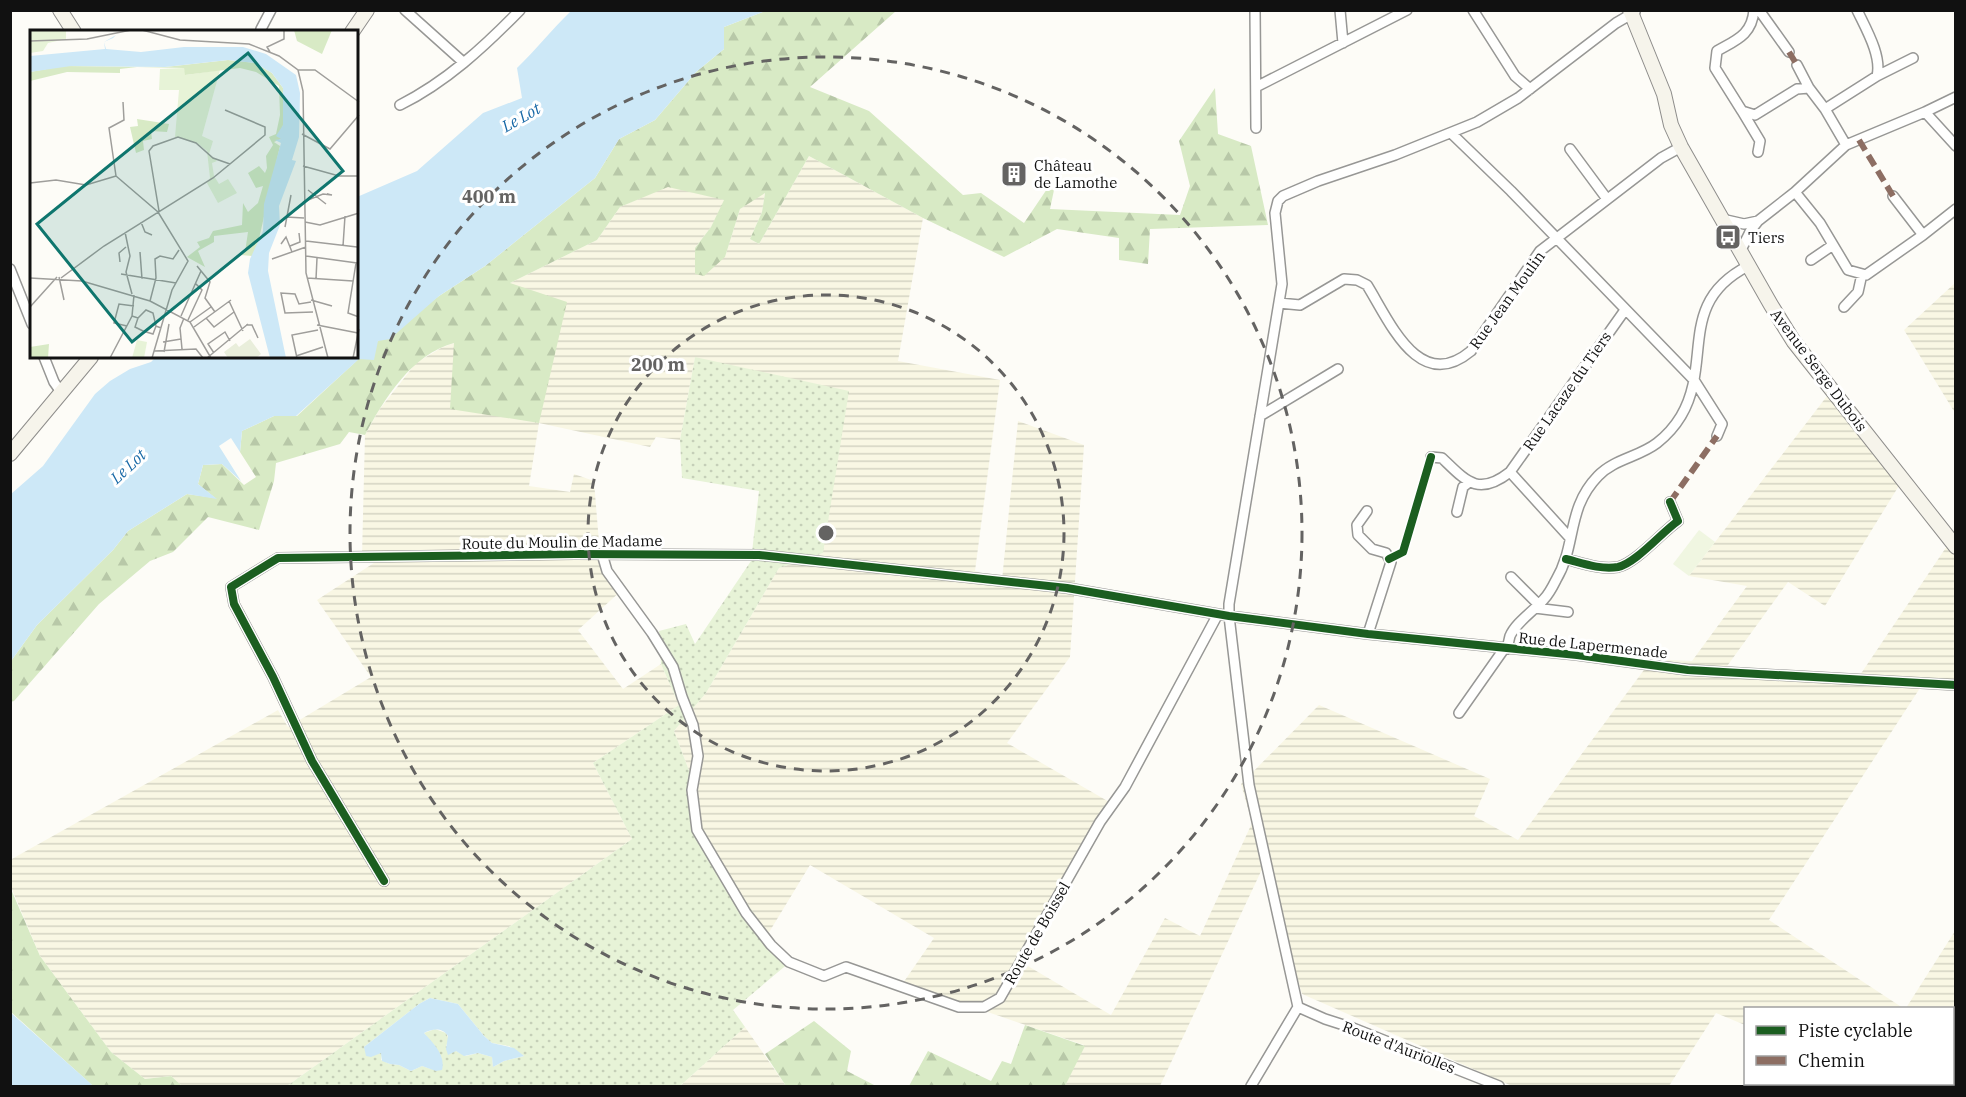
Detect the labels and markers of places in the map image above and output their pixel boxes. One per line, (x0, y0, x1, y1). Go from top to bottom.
place label: Château de Lamothe (1034, 156, 1117, 192)
building icon: Château de Lamothe (999, 159, 1029, 189)
bus stop icon: Tiers (1713, 222, 1743, 252)
place label: Tiers (1748, 228, 1785, 247)
centre of rings (816, 523, 836, 543)

